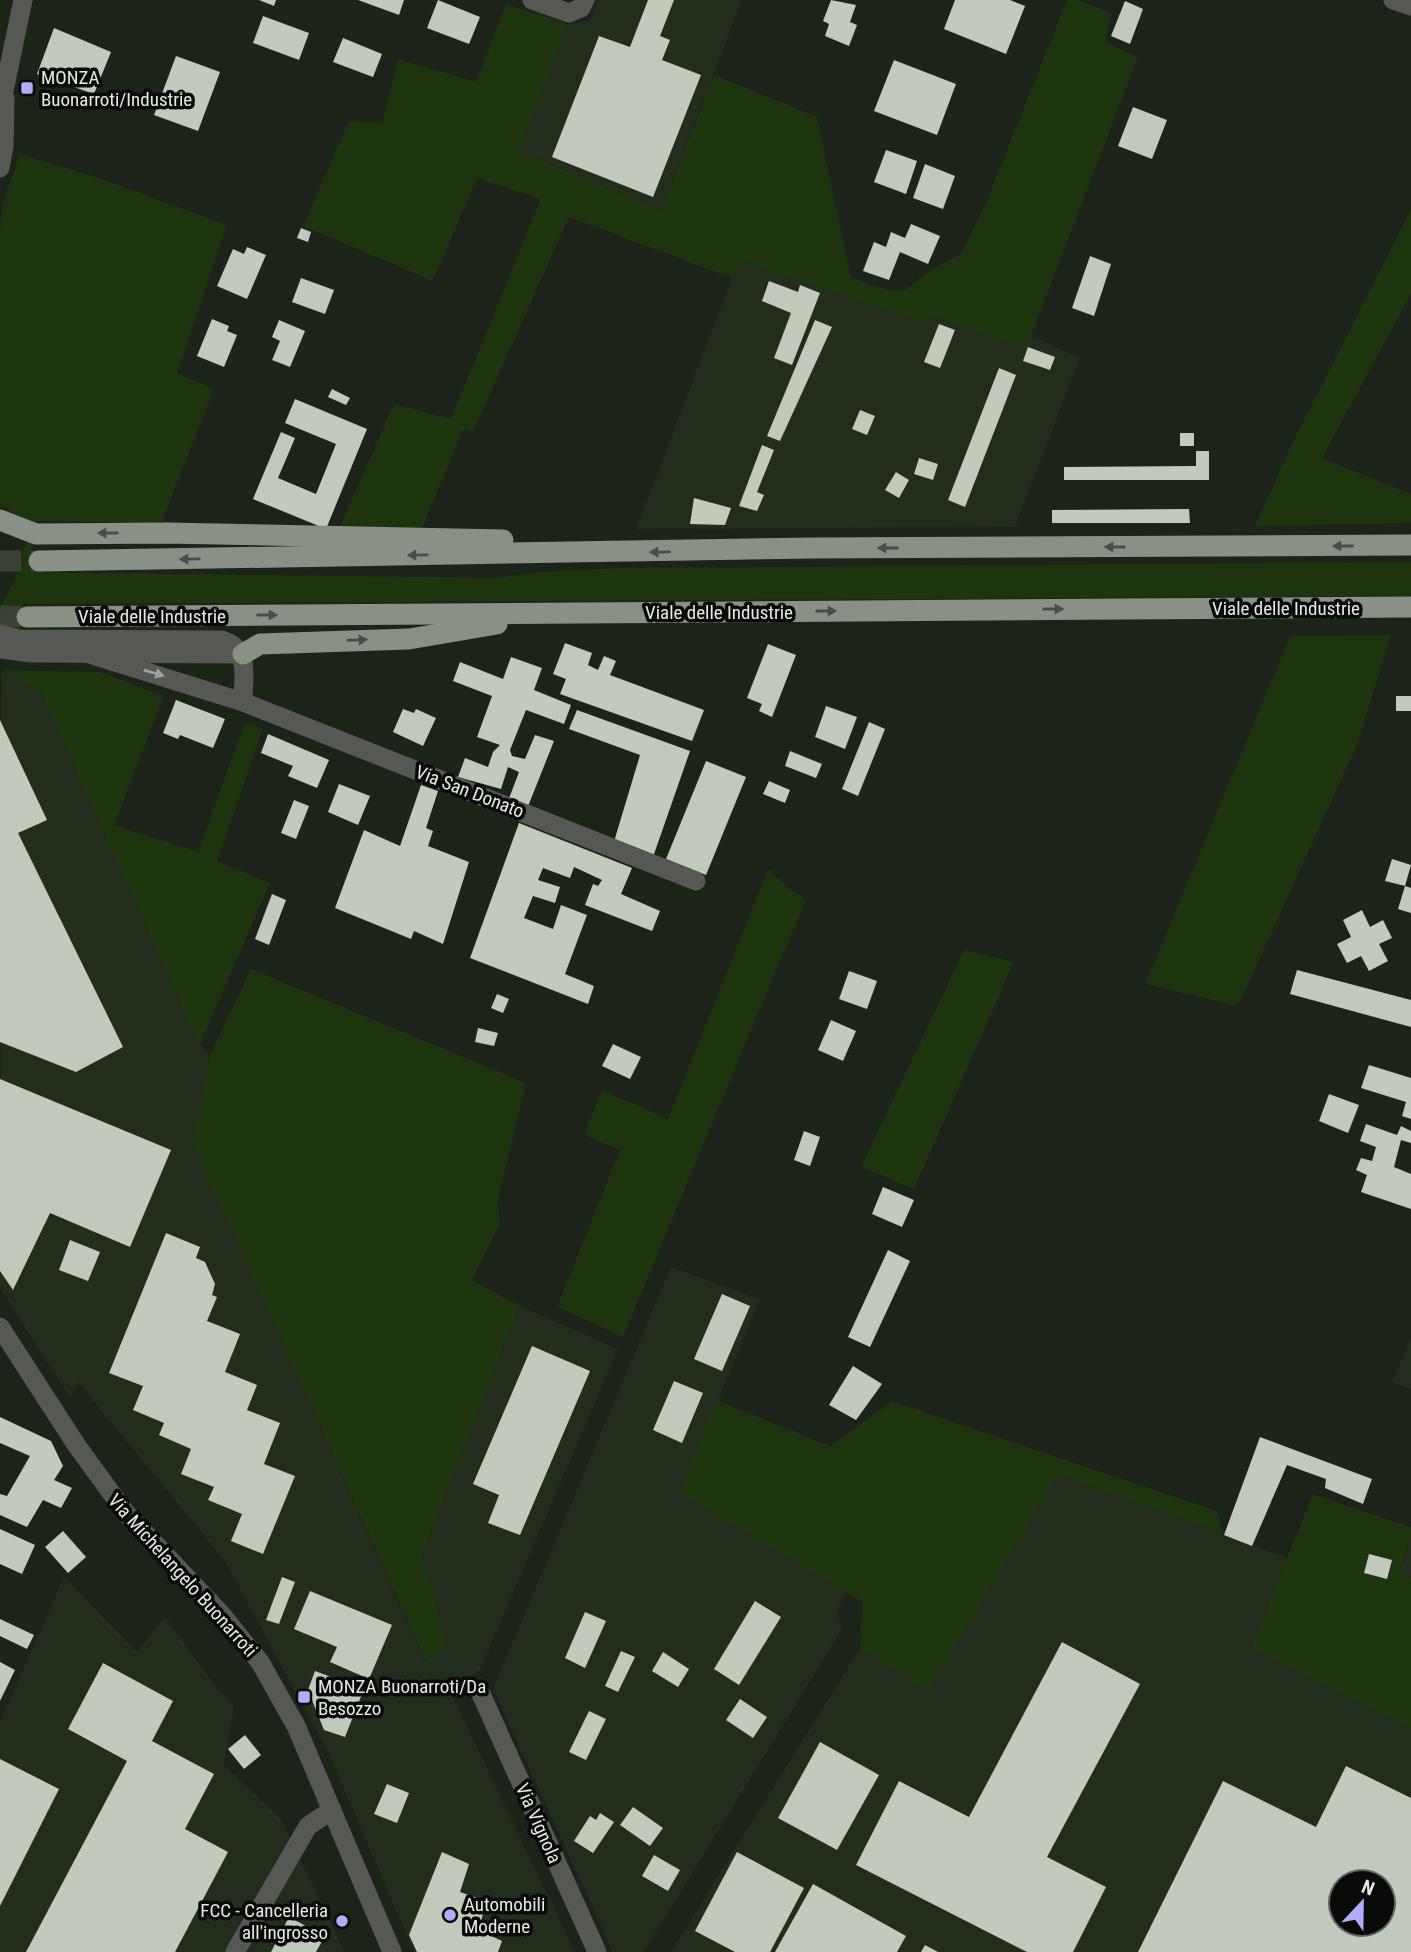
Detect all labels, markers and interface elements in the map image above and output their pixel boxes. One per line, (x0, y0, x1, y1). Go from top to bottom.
place label: MONZA Buonarroti/Industrie (41, 66, 192, 111)
marker: MONZA Buonarroti/Industrie (19, 80, 35, 96)
one-way arrow (97, 527, 119, 539)
one-way arrow (1332, 540, 1354, 552)
one-way arrow (1104, 541, 1126, 553)
one-way arrow (877, 542, 899, 554)
one-way arrow (649, 547, 671, 558)
one-way arrow (407, 550, 429, 561)
one-way arrow (179, 553, 201, 564)
street label: Viale delle Industrie (1212, 597, 1360, 620)
street label: Viale delle Industrie (645, 601, 793, 624)
one-way arrow (1042, 604, 1064, 615)
street label: Viale delle Industrie (78, 605, 226, 628)
one-way arrow (815, 605, 837, 617)
one-way arrow (256, 609, 278, 621)
one-way arrow (346, 635, 368, 646)
one-way arrow (143, 668, 165, 679)
street label: Via San Donato (412, 760, 527, 823)
street label: Via Michelangelo Buonarroti (103, 1489, 262, 1662)
place label: MONZA Buonarroti/Da Besozzo (318, 1675, 486, 1720)
marker: MONZA Buonarroti/Da Besozzo (296, 1689, 312, 1705)
street label: Via Vignola (511, 1780, 566, 1867)
north arrow (1327, 1868, 1397, 1938)
text: N (1358, 1875, 1378, 1901)
place label: Automobili Moderne (464, 1893, 545, 1938)
place label: FCC - Cancelleria all'ingrosso (200, 1899, 328, 1944)
marker: Automobili Moderne (442, 1907, 458, 1923)
marker: FCC - Cancelleria all'ingrosso (334, 1913, 350, 1929)

